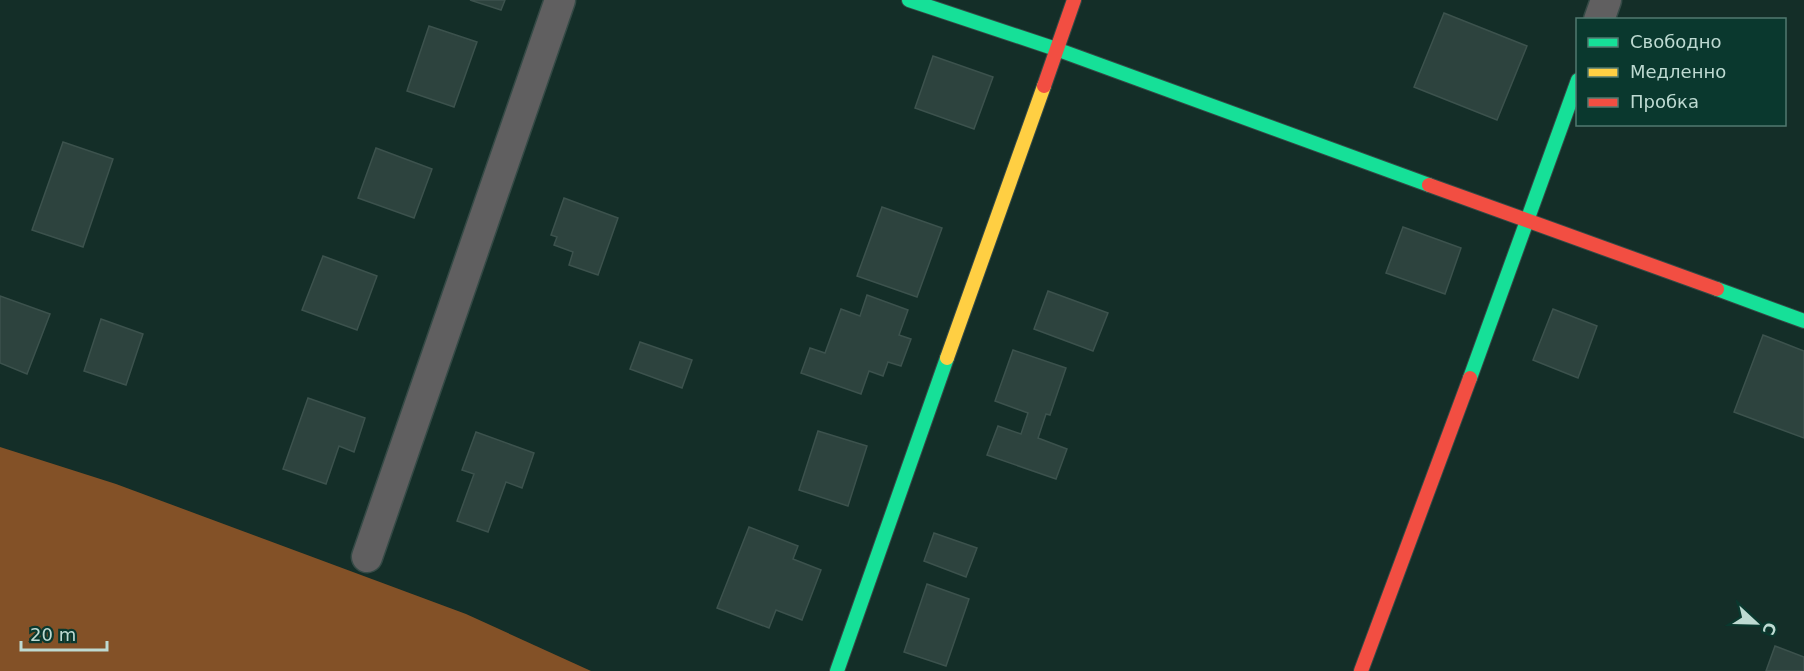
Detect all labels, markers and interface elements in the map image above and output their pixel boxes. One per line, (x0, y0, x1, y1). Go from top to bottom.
legend (1576, 18, 1786, 126)
text: Свободно (1630, 31, 1722, 52)
text: Медленно (1630, 61, 1726, 82)
text: Пробка (1630, 91, 1699, 112)
north arrow (1726, 593, 1786, 653)
scale bar (21, 614, 106, 652)
text: С (1758, 619, 1780, 637)
text: 20 m (30, 624, 76, 645)

